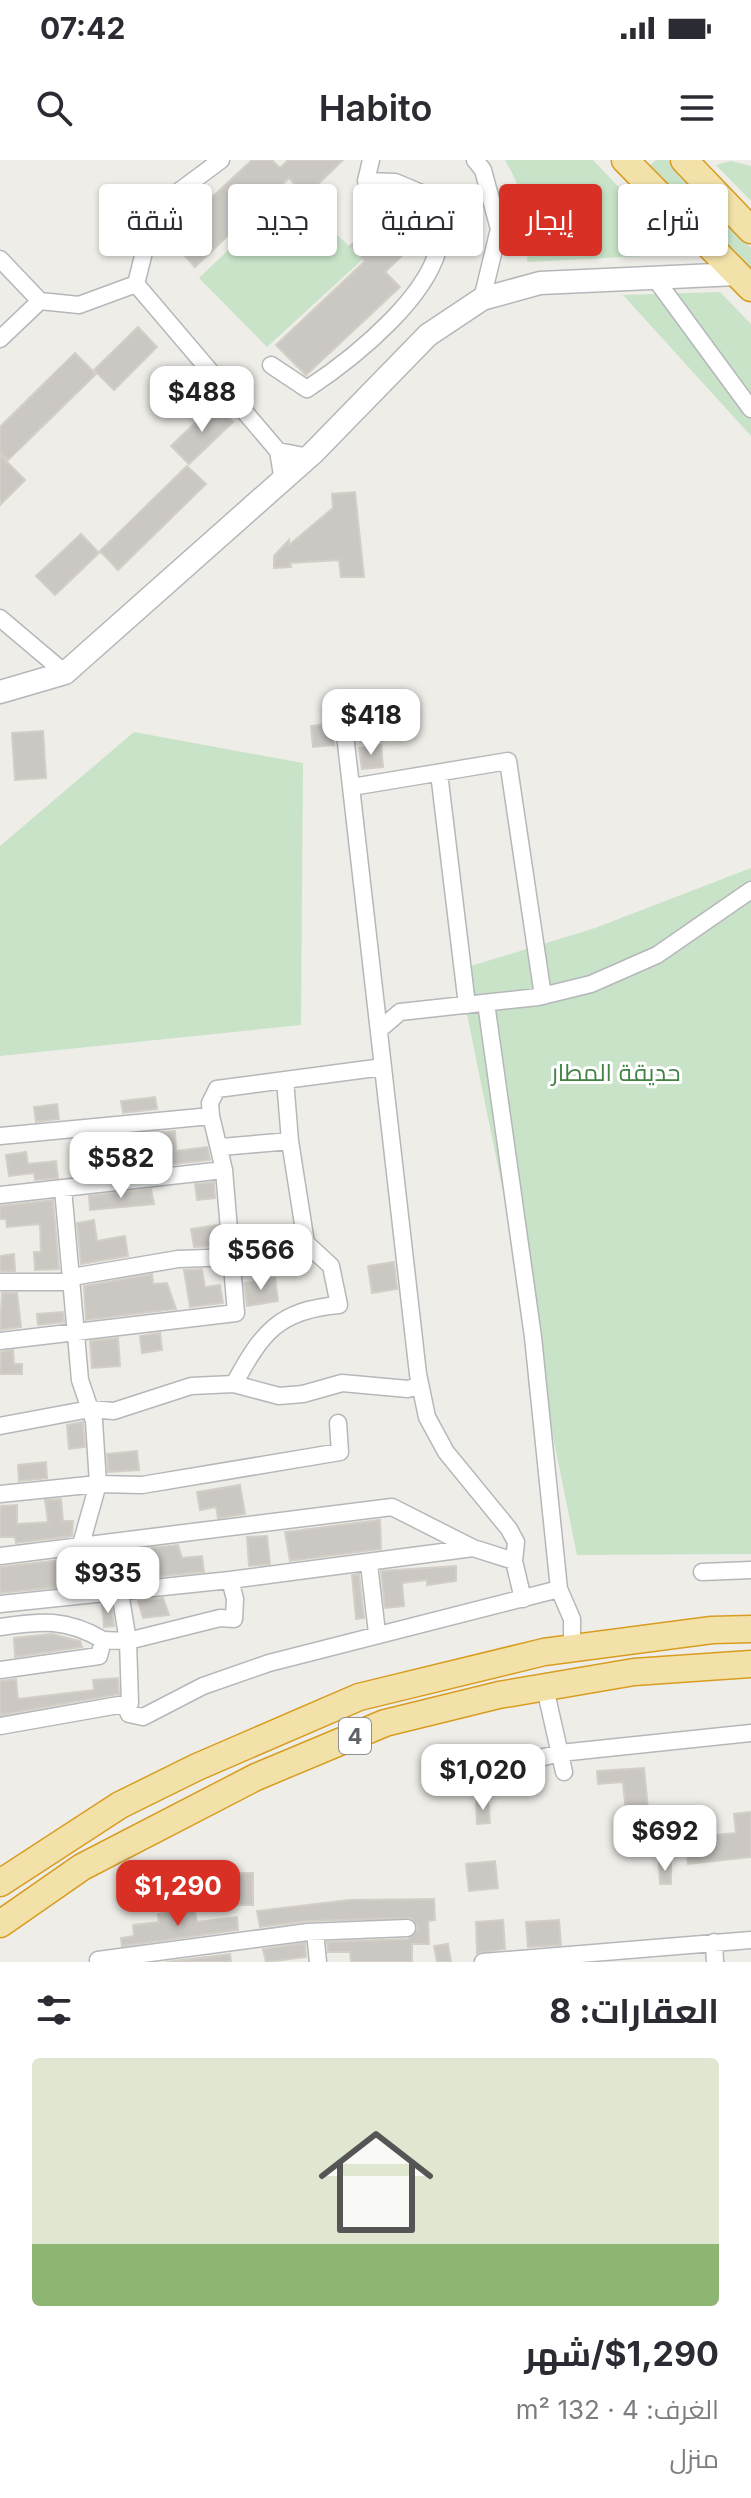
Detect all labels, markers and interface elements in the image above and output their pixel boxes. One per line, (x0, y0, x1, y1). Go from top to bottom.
text: 07:42 (40, 10, 125, 46)
icon: search (32, 86, 76, 130)
text: Habito (319, 86, 432, 130)
icon: menu (675, 86, 719, 130)
chip: شقة (99, 184, 212, 256)
chip: جديد (228, 184, 337, 256)
chip: تصفية (353, 184, 483, 256)
chip: إيجار (499, 184, 602, 256)
chip: شراء (618, 184, 728, 256)
pin: $488 (155, 366, 249, 434)
text: $488 (168, 376, 236, 407)
pin: $418 (324, 689, 418, 757)
text: $418 (340, 699, 402, 730)
park label: حديقة المطار (549, 1058, 681, 1087)
pin: $582 (74, 1132, 168, 1200)
text: $582 (88, 1142, 154, 1173)
pin: $566 (214, 1224, 308, 1292)
text: $566 (227, 1234, 295, 1265)
pin: $935 (61, 1547, 155, 1615)
text: $935 (74, 1557, 142, 1588)
road number: 4 (339, 1718, 371, 1754)
pin: $1,020 (418, 1744, 548, 1812)
text: $1,020 (439, 1754, 527, 1785)
pin: $692 (618, 1805, 712, 1873)
text: $692 (631, 1815, 699, 1846)
pin: $1,290 (113, 1860, 243, 1928)
text: $1,290 (134, 1870, 222, 1901)
icon: filters (32, 1988, 76, 2032)
text: العقارات: 8 (549, 1990, 719, 2031)
icon: home (304, 2110, 448, 2254)
text: $1,290/شهر (525, 2333, 719, 2374)
text: الغرف: 4 · 132 m² (516, 2394, 719, 2425)
text: منزل (670, 2443, 719, 2474)

